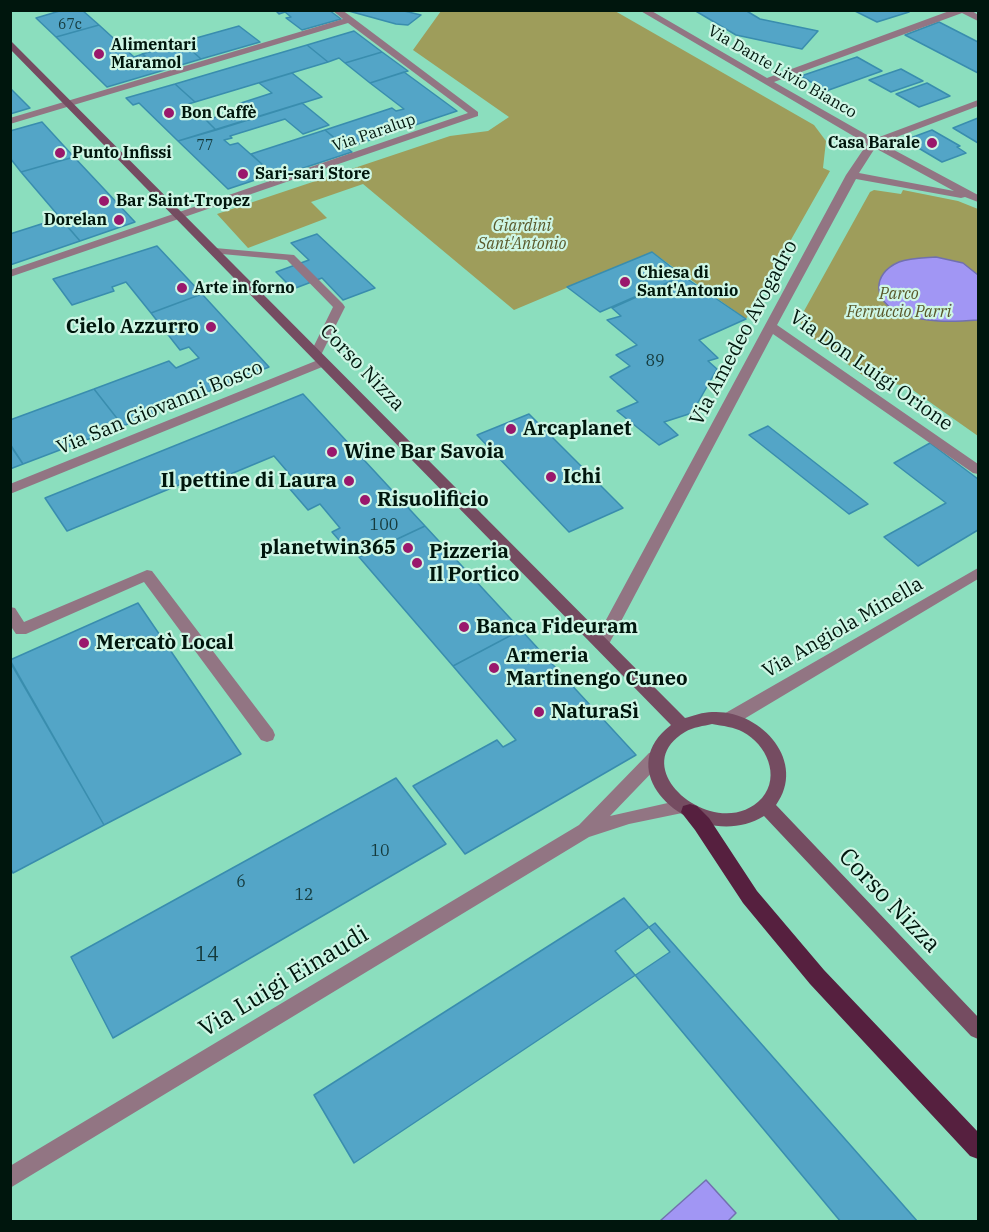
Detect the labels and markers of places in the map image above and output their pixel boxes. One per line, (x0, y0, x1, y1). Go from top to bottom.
place label: Alimentari Maramol (111, 35, 196, 73)
marker: Alimentari Maramol (92, 47, 106, 61)
place label: Bon Caffè (181, 103, 256, 123)
marker: Bon Caffè (162, 106, 176, 120)
place label: Casa Barale (828, 133, 920, 153)
marker: Casa Barale (925, 136, 939, 150)
place label: Punto Infissi (72, 143, 172, 163)
marker: Punto Infissi (53, 146, 67, 160)
place label: Sari-sari Store (255, 164, 370, 184)
marker: Sari-sari Store (236, 167, 250, 181)
place label: Bar Saint-Tropez (116, 191, 250, 211)
marker: Bar Saint-Tropez (97, 194, 111, 208)
place label: Dorelan (44, 210, 107, 230)
marker: Dorelan (112, 213, 126, 227)
place label: Chiesa di Sant'Antonio (637, 263, 738, 301)
marker: Chiesa di Sant'Antonio (618, 275, 632, 289)
place label: Arte in forno (194, 278, 295, 298)
marker: Arte in forno (175, 281, 189, 295)
place label: Cielo Azzurro (66, 315, 199, 339)
marker: Cielo Azzurro (204, 320, 218, 334)
place label: Arcaplanet (523, 417, 632, 441)
marker: Arcaplanet (504, 422, 518, 436)
place label: Wine Bar Savoia (344, 440, 505, 464)
marker: Wine Bar Savoia (325, 445, 339, 459)
place label: Ichi (563, 465, 601, 489)
place label: Il pettine di Laura (161, 469, 337, 493)
marker: Ichi (544, 470, 558, 484)
marker: Il pettine di Laura (342, 474, 356, 488)
place label: Risuolificio (377, 488, 489, 512)
marker: Risuolificio (358, 493, 372, 507)
place label: planetwin365 (260, 536, 396, 560)
place label: Pizzeria Il Portico (429, 540, 519, 587)
marker: planetwin365 (401, 541, 415, 555)
marker: Pizzeria Il Portico (410, 556, 424, 570)
place label: Banca Fideuram (476, 615, 638, 639)
marker: Banca Fideuram (457, 620, 471, 634)
place label: Mercatò Local (96, 631, 234, 655)
marker: Mercatò Local (77, 636, 91, 650)
place label: Armeria Martinengo Cuneo (506, 644, 688, 691)
marker: Armeria Martinengo Cuneo (487, 661, 501, 675)
place label: NaturaSì (551, 700, 639, 724)
marker: NaturaSì (532, 705, 546, 719)

